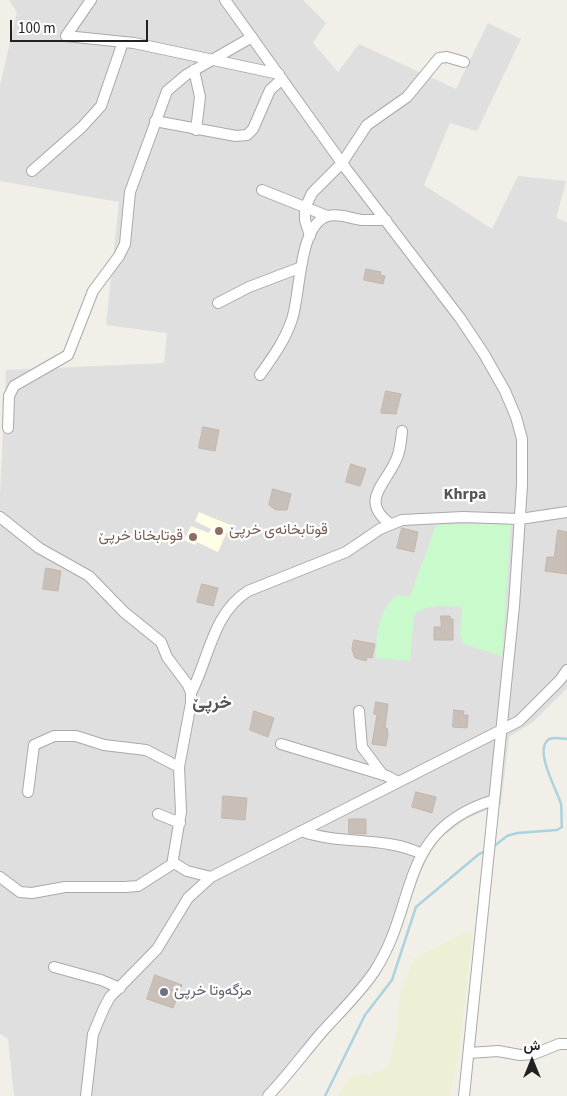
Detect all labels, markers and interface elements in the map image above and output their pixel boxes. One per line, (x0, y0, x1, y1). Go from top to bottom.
scale bar (12, 10, 150, 42)
text: 100 m (18, 18, 56, 39)
district label: Khrpa (444, 485, 486, 505)
place label: قوتابخانەی خرپێ (229, 522, 328, 540)
marker: قوتابخانەی خرپێ (213, 525, 225, 537)
place label: قوتابخانا خرپێ (99, 528, 183, 546)
marker: قوتابخانا خرپێ (187, 531, 199, 543)
district label: خرپێ (192, 693, 232, 715)
place label: مزگەوتا خرپێ (174, 983, 252, 1001)
marker: مزگەوتا خرپێ (158, 986, 170, 998)
north arrow (507, 1036, 557, 1086)
text: ش (524, 1036, 540, 1056)

